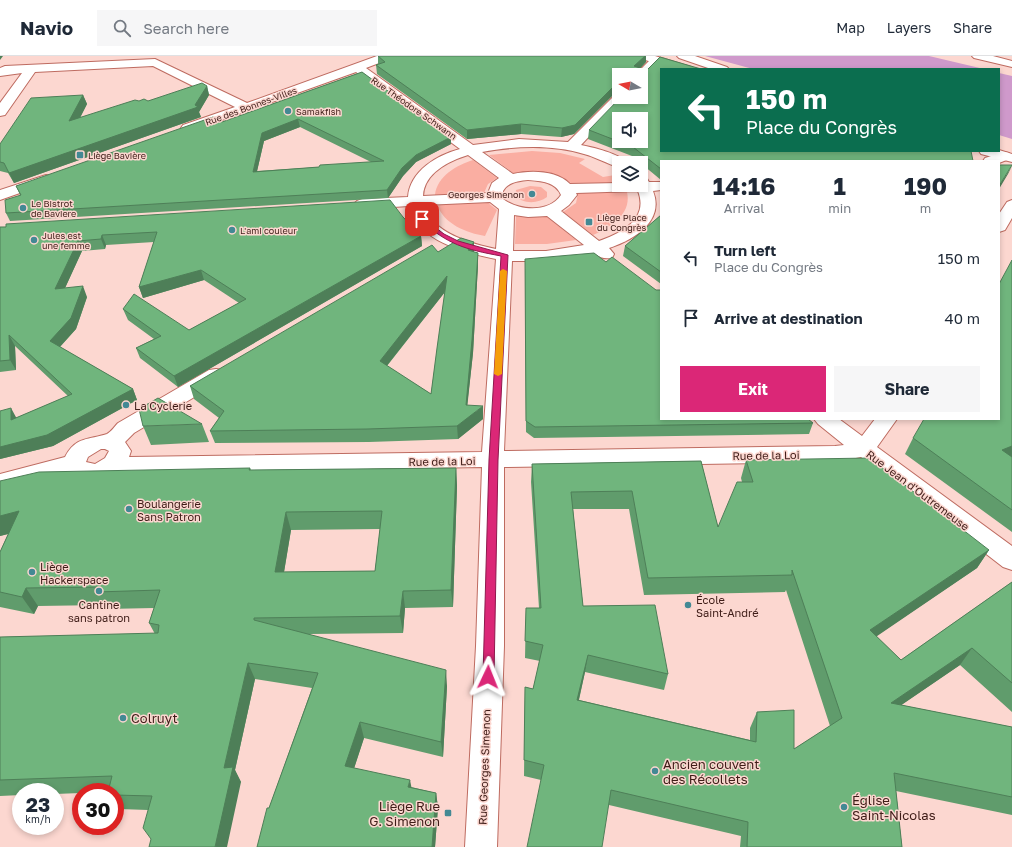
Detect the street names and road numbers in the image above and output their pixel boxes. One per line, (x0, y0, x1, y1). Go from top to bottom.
street label: Rue Théodore Schwann (369, 74, 459, 142)
street label: Rue des Bonnes-Villes (204, 84, 298, 128)
street label: Rue Jean d'Outremeuse (864, 447, 972, 533)
street label: Rue de la Loi (732, 448, 800, 462)
street label: Rue de la Loi (408, 454, 476, 468)
street label: Rue Georges Simenon (475, 709, 493, 825)

